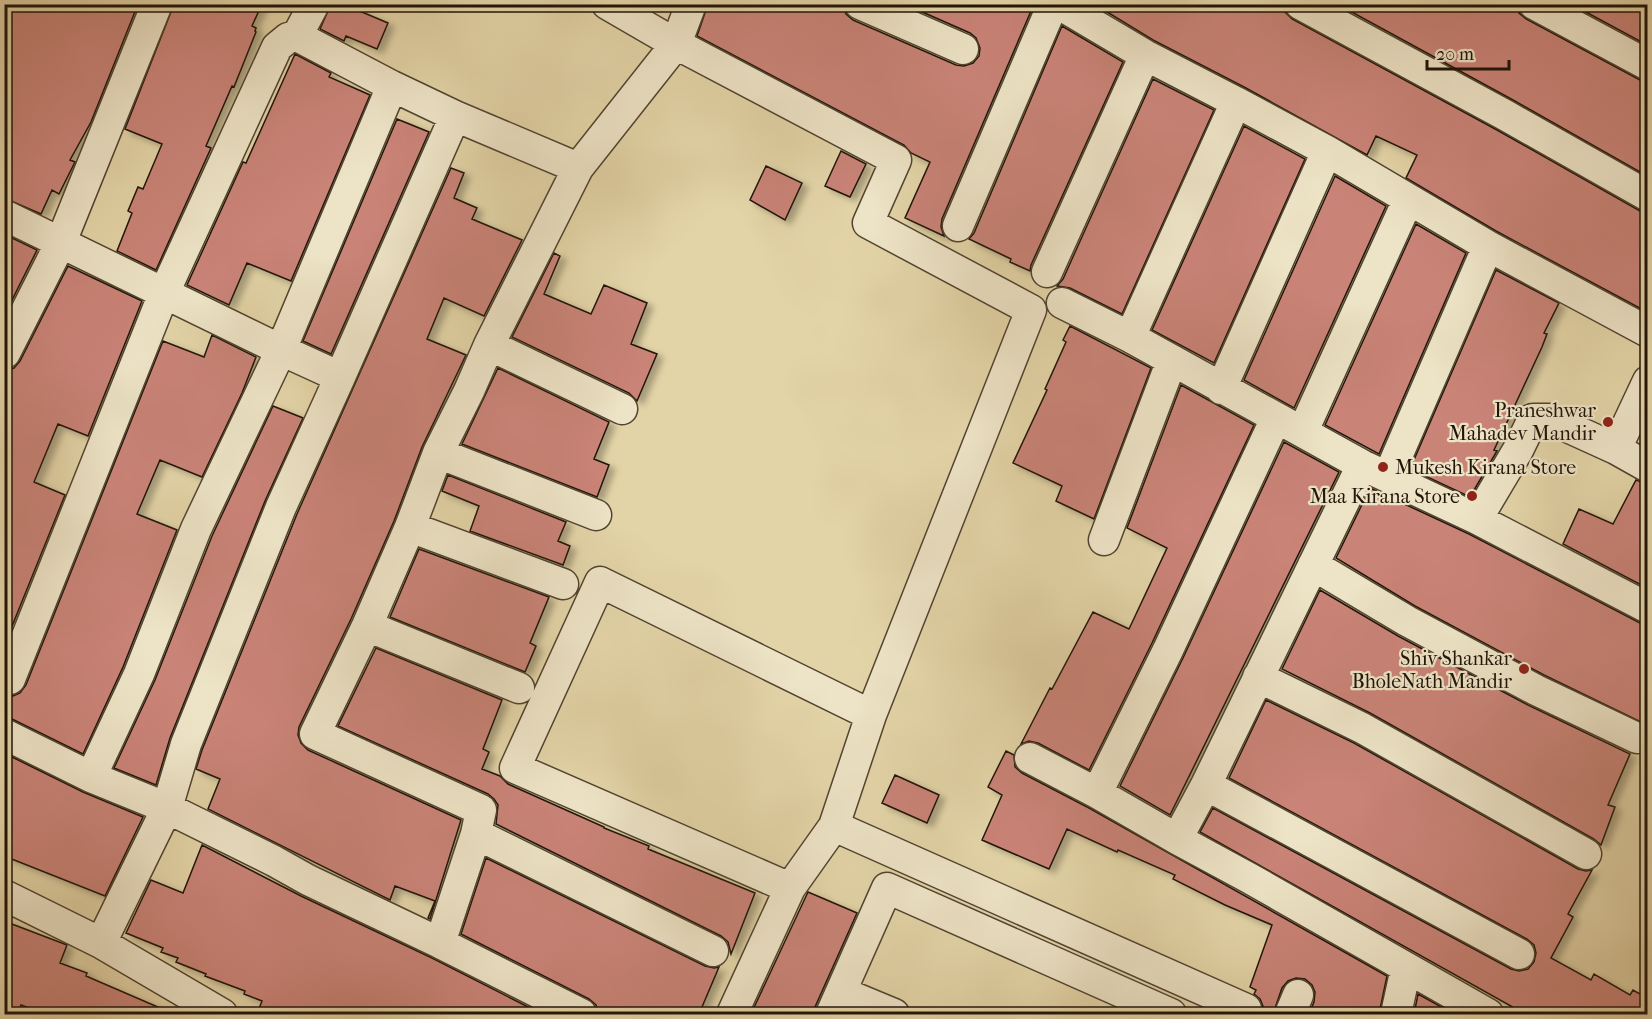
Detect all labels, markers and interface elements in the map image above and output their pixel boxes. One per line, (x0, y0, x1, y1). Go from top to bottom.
scale bar (1427, 33, 1510, 71)
text: 20 m (1436, 44, 1474, 65)
place label: Praneshwar Mahadev Mandir (1449, 399, 1596, 445)
marker: Praneshwar Mahadev Mandir (1601, 415, 1615, 429)
place label: Mukesh Kirana Store (1395, 456, 1576, 479)
marker: Mukesh Kirana Store (1376, 460, 1390, 474)
place label: Maa Kirana Store (1310, 485, 1460, 508)
marker: Maa Kirana Store (1465, 489, 1479, 503)
place label: Shiv Shankar BholeNath Mandir (1352, 647, 1512, 693)
marker: Shiv Shankar BholeNath Mandir (1517, 662, 1531, 676)

